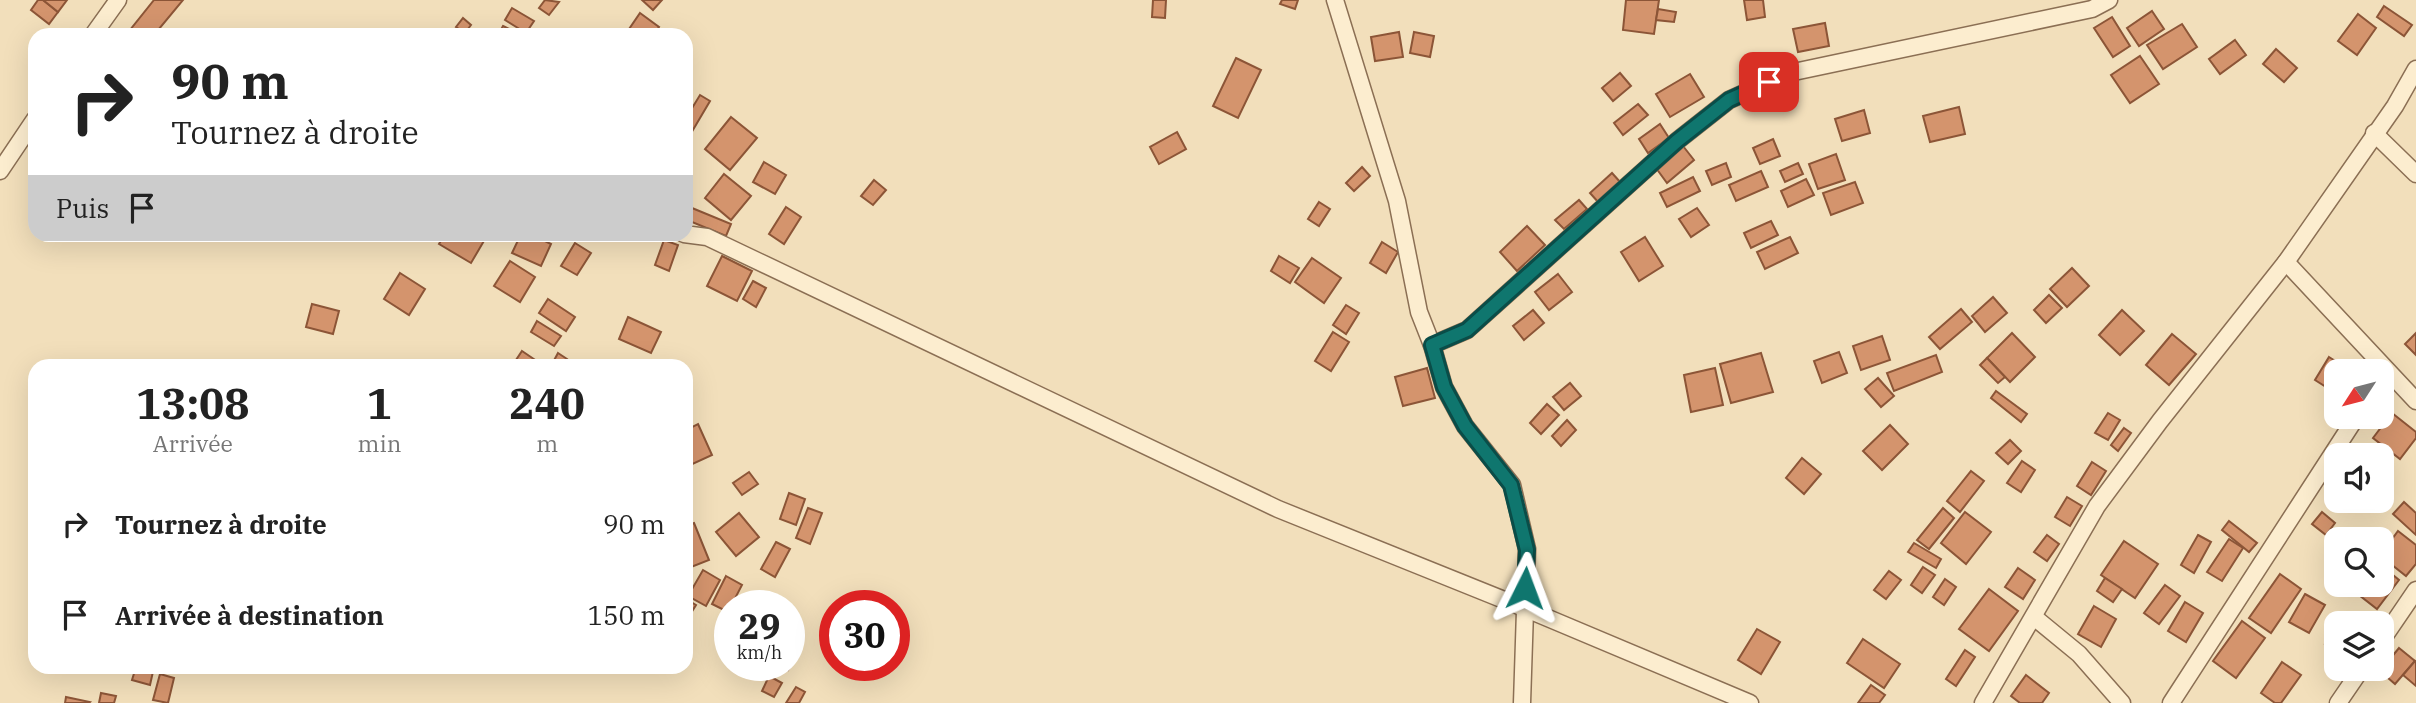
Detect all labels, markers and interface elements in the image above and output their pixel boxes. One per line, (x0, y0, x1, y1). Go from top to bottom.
text: 90 m (171, 49, 289, 112)
pin (1739, 52, 1799, 112)
icon: right (56, 56, 147, 147)
icon: arrive (1750, 63, 1788, 101)
text: Tournez à droite (171, 111, 419, 153)
icon: arrive (123, 189, 161, 227)
text: Puis (56, 191, 109, 225)
north arrow (2324, 359, 2394, 429)
map controls (2324, 359, 2394, 681)
text: 13:08 (136, 376, 250, 431)
text: 1 (367, 376, 392, 431)
text: 240 (509, 376, 585, 431)
text: Arrivée (153, 428, 233, 458)
text: min (358, 428, 401, 458)
text: m (536, 428, 558, 458)
button: sound (2324, 443, 2394, 513)
icon: right (56, 505, 94, 543)
text: Tournez à droite (115, 507, 327, 541)
text: 90 m (603, 507, 665, 541)
button: search (2324, 527, 2394, 597)
position arrow (1488, 551, 1562, 625)
speed limit sign: 30 (819, 590, 910, 681)
icon: arrive (56, 596, 94, 634)
text: Arrivée à destination (115, 598, 384, 632)
text: 150 m (587, 598, 665, 632)
text: 29 (738, 603, 781, 649)
button: layers (2324, 611, 2394, 681)
text: km/h (737, 641, 782, 664)

